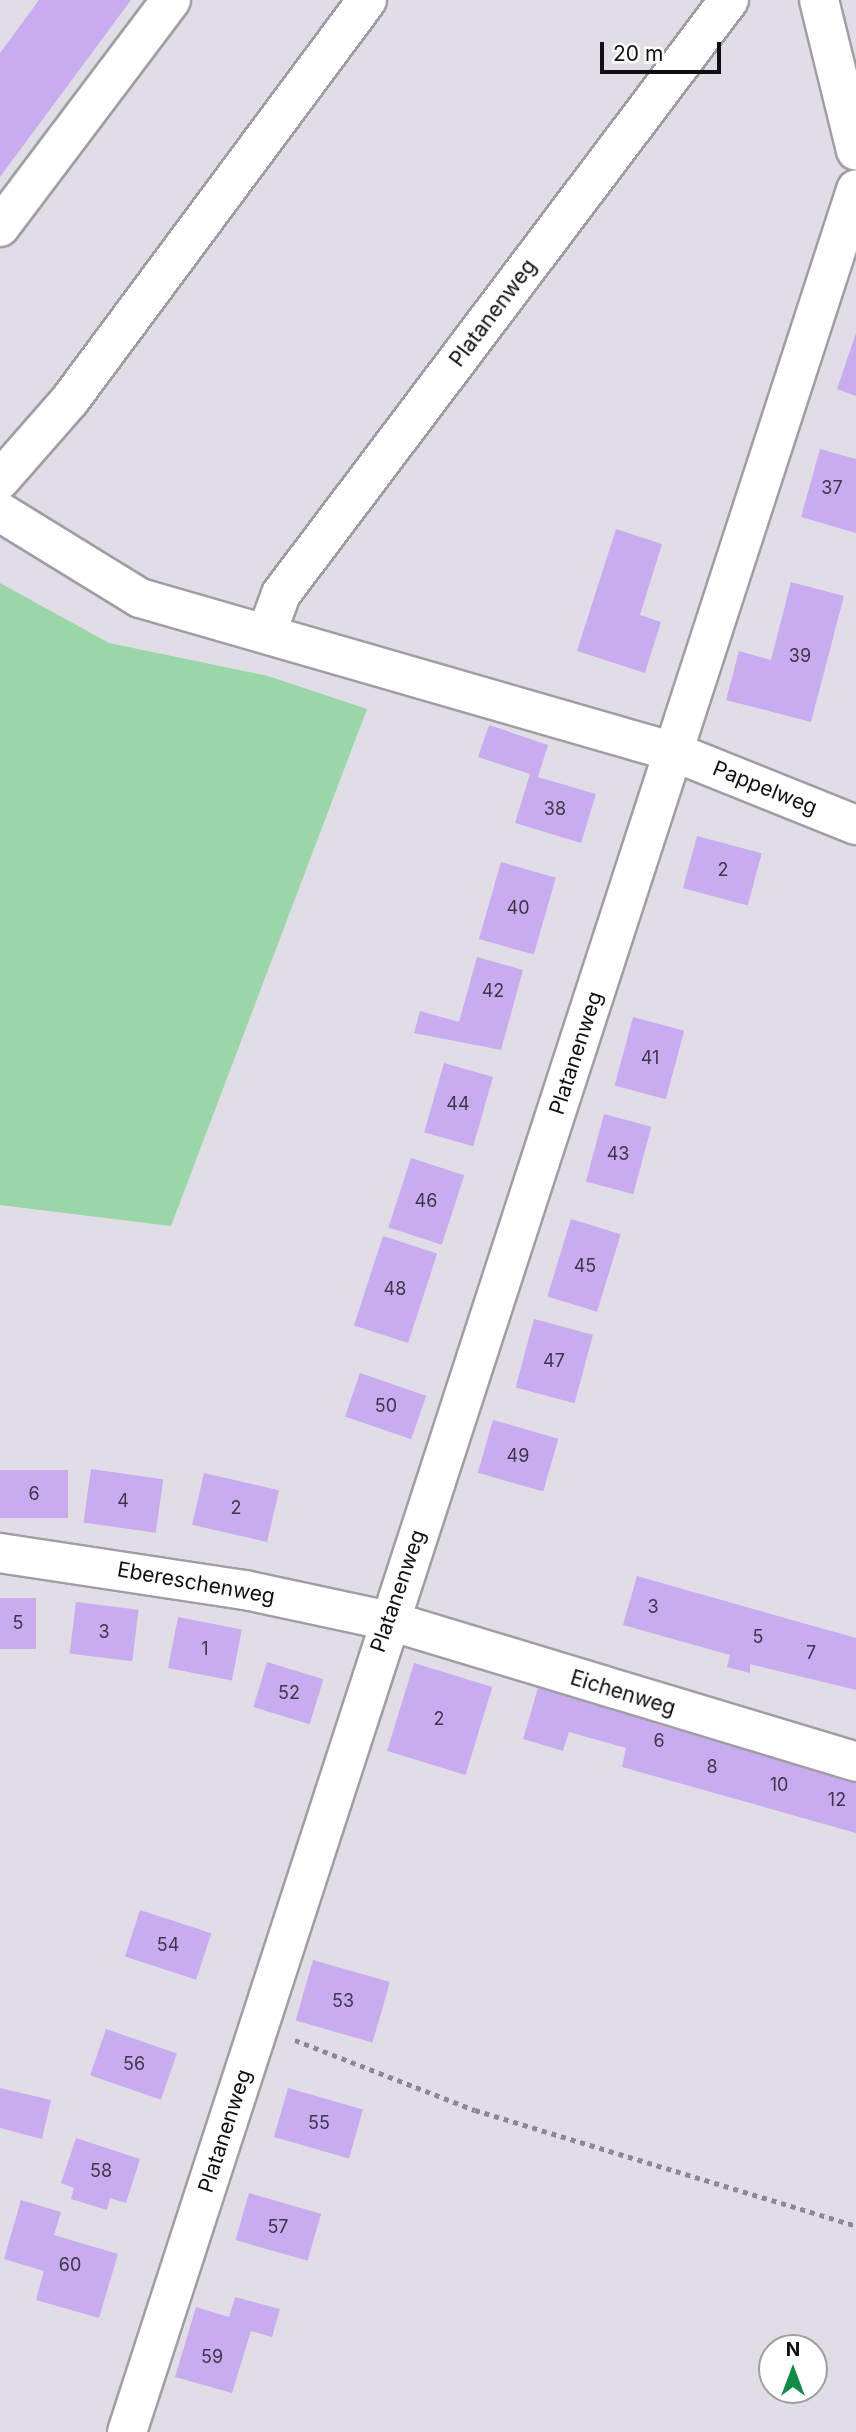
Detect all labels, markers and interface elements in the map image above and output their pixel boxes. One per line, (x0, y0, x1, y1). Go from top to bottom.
scale bar (604, 28, 725, 72)
text: 20 m (613, 41, 663, 66)
street label: Platanenweg (444, 254, 542, 372)
house number: 37 (821, 477, 843, 499)
house number: 39 (789, 645, 811, 667)
street label: Pappelweg (709, 756, 821, 820)
house number: 38 (544, 798, 566, 820)
house number: 2 (718, 859, 728, 881)
house number: 40 (507, 897, 529, 919)
house number: 42 (482, 980, 504, 1002)
street label: Platanenweg (544, 988, 608, 1118)
house number: 41 (641, 1047, 659, 1069)
house number: 44 (446, 1093, 470, 1115)
house number: 43 (607, 1143, 629, 1165)
house number: 46 (415, 1190, 437, 1212)
house number: 45 (574, 1255, 596, 1277)
house number: 48 (384, 1278, 406, 1300)
house number: 47 (543, 1350, 565, 1372)
house number: 50 (375, 1395, 397, 1417)
house number: 49 (507, 1445, 529, 1467)
house number: 6 (28, 1483, 40, 1505)
house number: 4 (117, 1490, 129, 1512)
house number: 2 (231, 1497, 241, 1519)
street label: Platanenweg (365, 1526, 431, 1656)
street label: Ebereschenweg (115, 1557, 277, 1609)
house number: 3 (647, 1596, 659, 1618)
house number: 5 (13, 1612, 23, 1634)
house number: 3 (98, 1621, 110, 1643)
house number: 5 (753, 1626, 763, 1648)
house number: 1 (201, 1638, 209, 1660)
house number: 7 (806, 1642, 816, 1664)
street label: Eichenweg (567, 1665, 679, 1721)
house number: 52 (278, 1682, 300, 1704)
house number: 2 (434, 1708, 444, 1730)
house number: 6 (653, 1730, 665, 1752)
house number: 8 (706, 1756, 718, 1778)
house number: 10 (770, 1774, 788, 1796)
house number: 12 (828, 1789, 846, 1811)
house number: 54 (157, 1934, 179, 1956)
house number: 53 (332, 1990, 354, 2012)
house number: 56 (123, 2053, 145, 2075)
street label: Platanenweg (193, 2066, 257, 2196)
house number: 55 (308, 2112, 330, 2134)
house number: 58 (90, 2160, 112, 2182)
house number: 57 (267, 2216, 289, 2238)
house number: 60 (59, 2254, 81, 2276)
north arrow (758, 2334, 828, 2404)
text: N (786, 2338, 800, 2361)
house number: 59 (201, 2346, 223, 2368)

